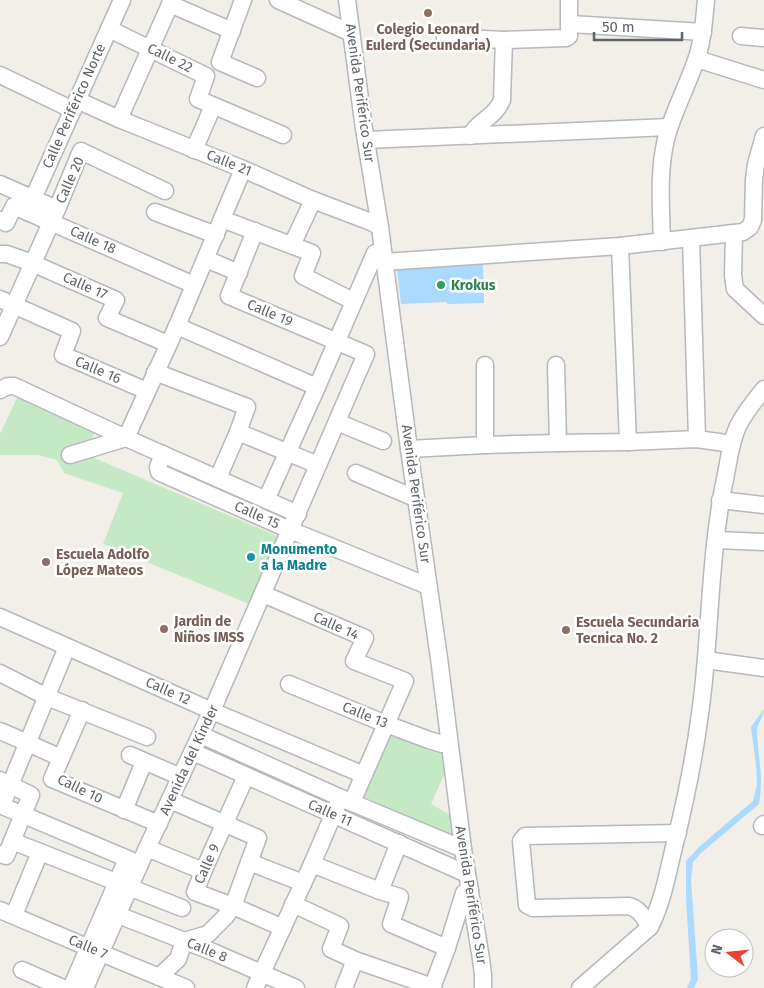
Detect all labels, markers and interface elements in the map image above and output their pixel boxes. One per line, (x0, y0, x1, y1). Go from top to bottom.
marker: Colegio Leonard Eulerd (Secundaria) (422, 7, 434, 19)
scale bar (594, 10, 682, 42)
text: 50 m (602, 18, 635, 36)
place label: Colegio Leonard Eulerd (Secundaria) (366, 21, 491, 54)
street label: Avenida Periférico Sur (342, 22, 378, 164)
street label: Calle 22 (144, 40, 196, 76)
street label: Calle Periférico Norte (39, 41, 109, 171)
street label: Calle 21 (204, 146, 254, 180)
street label: Calle 20 (52, 154, 88, 206)
street label: Calle 18 (67, 222, 119, 258)
street label: Calle 17 (60, 269, 110, 303)
place label: Krokus (451, 277, 496, 294)
marker: Krokus (435, 279, 447, 291)
street label: Calle 19 (245, 296, 295, 330)
street label: Calle 16 (73, 353, 123, 387)
street label: Avenida Periférico Sur (398, 423, 434, 565)
street label: Calle 15 (232, 498, 282, 532)
place label: Monumento a la Madre (261, 541, 337, 574)
place label: Escuela Adolfo López Mateos (56, 546, 149, 579)
marker: Monumento a la Madre (245, 551, 257, 563)
marker: Escuela Adolfo López Mateos (40, 556, 52, 568)
street label: Calle 14 (311, 608, 362, 644)
place label: Jardin de Niños IMSS (173, 613, 244, 646)
place label: Escuela Secundaria Tecnica No. 2 (576, 614, 699, 647)
marker: Jardin de Niños IMSS (158, 623, 170, 635)
marker: Escuela Secundaria Tecnica No. 2 (560, 624, 572, 636)
street label: Calle 12 (143, 674, 193, 708)
street label: Calle 13 (340, 698, 390, 732)
street label: Avenida del Kinder (156, 702, 222, 818)
street label: Calle 10 (54, 771, 106, 807)
street label: Calle 11 (305, 796, 355, 830)
street label: Avenida Periférico Sur (452, 825, 490, 966)
street label: Calle 9 (191, 841, 223, 887)
north arrow (704, 928, 754, 978)
street label: Calle 7 (66, 931, 110, 963)
street label: Calle 8 (184, 934, 230, 966)
text: N (708, 943, 726, 956)

